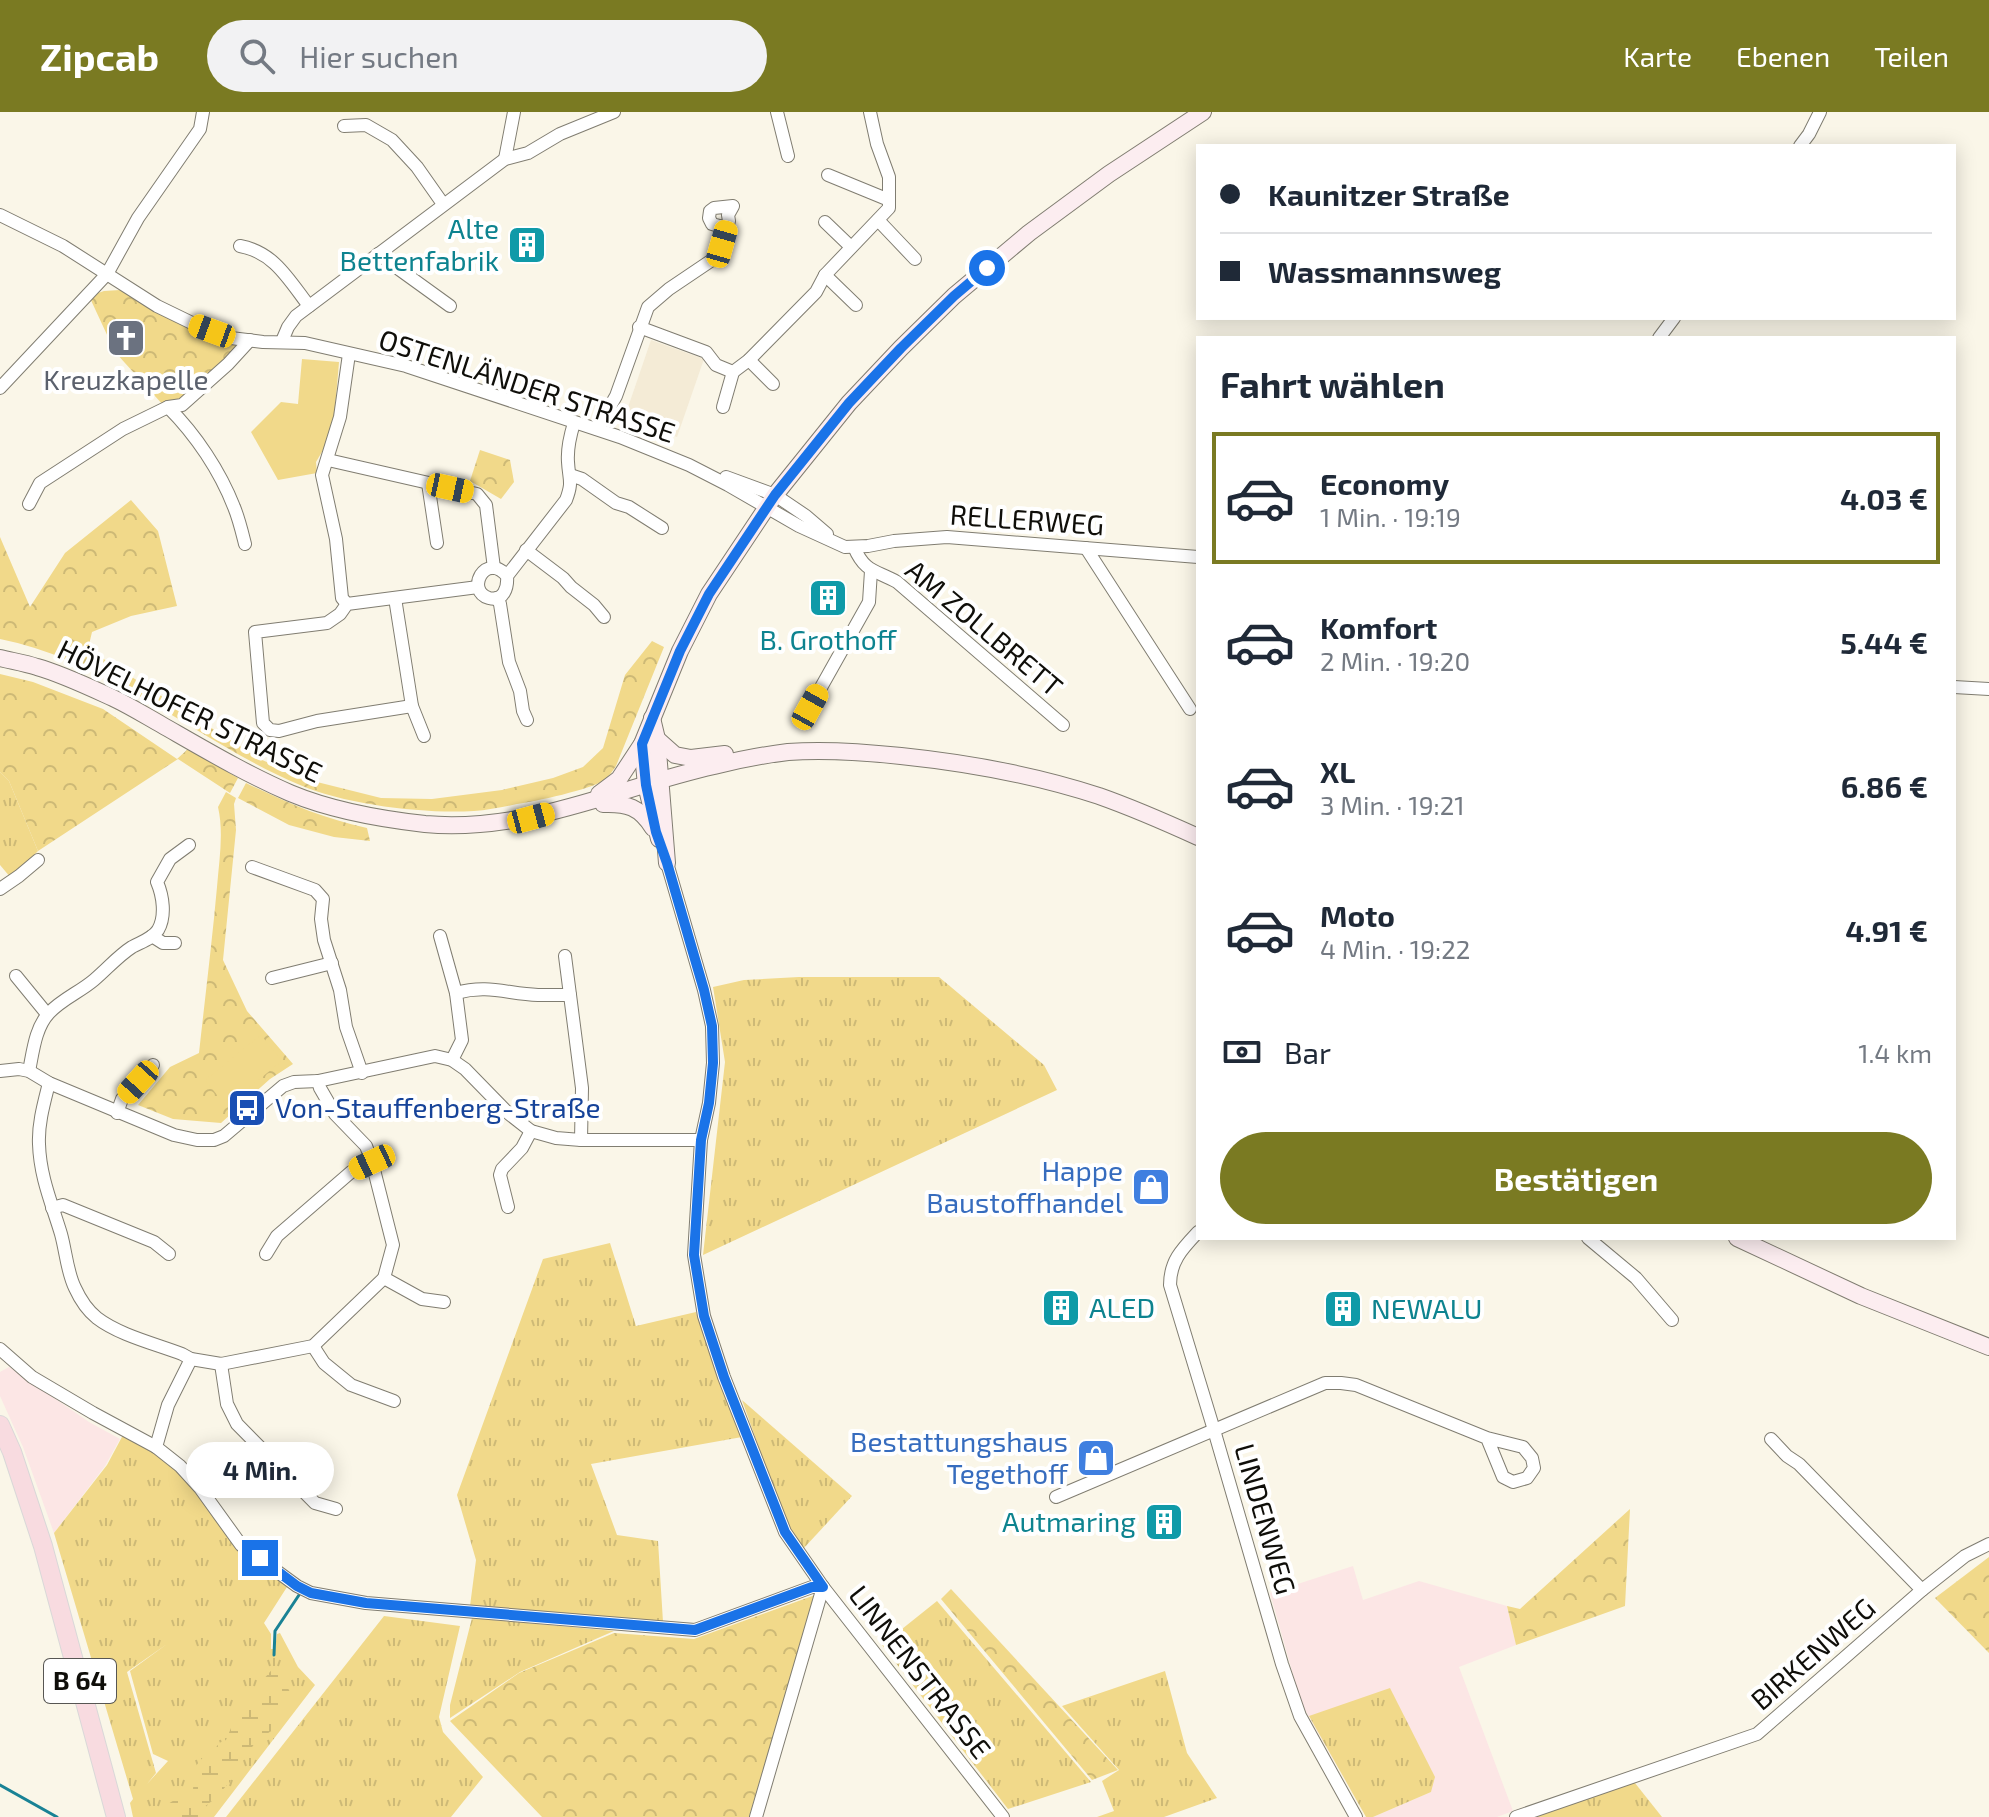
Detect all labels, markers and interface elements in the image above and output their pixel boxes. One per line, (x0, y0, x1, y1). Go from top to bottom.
search box (207, 20, 767, 92)
text: Zipcab (40, 33, 159, 79)
icon: search (235, 34, 279, 78)
text: Hier suchen (299, 38, 459, 74)
text: Karte (1623, 39, 1692, 73)
text: Ebenen (1736, 39, 1830, 73)
text: Teilen (1874, 39, 1949, 73)
text: Kaunitzer Straße (1268, 176, 1510, 212)
place label: Alte Bettenfabrik (340, 211, 499, 277)
car (704, 218, 740, 270)
building icon: Alte Bettenfabrik (506, 224, 548, 266)
route start (969, 250, 1005, 286)
text: Wassmannsweg (1268, 253, 1501, 289)
car (185, 312, 239, 350)
church icon: Kreuzkapelle (105, 317, 147, 359)
street label: OSTENLÄNDER STRASSE (375, 321, 680, 449)
place label: Kreuzkapelle (43, 362, 209, 396)
text: Fahrt wählen (1220, 362, 1445, 405)
icon: car (1224, 462, 1296, 534)
text: Economy (1320, 465, 1449, 501)
car (424, 471, 476, 505)
text: 4.03 € (1840, 480, 1928, 516)
street label: RELLERWEG (949, 497, 1105, 541)
text: 1 Min. · 19:19 (1320, 501, 1461, 532)
street label: AM ZOLLBRETT (899, 552, 1070, 703)
building icon: B. Grothoff (807, 577, 849, 619)
icon: car (1224, 606, 1296, 678)
text: Komfort (1320, 609, 1437, 645)
place label: B. Grothoff (759, 622, 898, 656)
text: 5.44 € (1840, 624, 1928, 660)
street label: HÖVELHOFER STRASSE (53, 631, 328, 789)
text: 2 Min. · 19:20 (1320, 645, 1470, 676)
car (788, 680, 832, 734)
icon: car (1224, 750, 1296, 822)
text: XL (1320, 753, 1355, 789)
text: 6.86 € (1841, 768, 1928, 804)
text: 3 Min. · 19:21 (1320, 789, 1465, 820)
car (505, 800, 557, 836)
icon: car (1224, 894, 1296, 966)
text: Moto (1320, 897, 1395, 933)
text: 4.91 € (1845, 912, 1928, 948)
text: 4 Min. · 19:22 (1320, 933, 1470, 964)
icon: cash (1220, 1030, 1264, 1074)
text: Bar (1284, 1034, 1331, 1070)
text: 1.4 km (1858, 1037, 1932, 1068)
car (113, 1056, 163, 1108)
bus stop icon: Von-Stauffenberg-Straße (226, 1087, 268, 1129)
place label: Von-Stauffenberg-Straße (275, 1090, 601, 1124)
button: Bestätigen (1220, 1132, 1932, 1224)
car (345, 1141, 399, 1183)
place label: Happe Baustoffhandel (926, 1153, 1124, 1219)
shop icon: Happe Baustoffhandel (1130, 1166, 1172, 1208)
building icon: ALED (1040, 1287, 1082, 1329)
building icon: NEWALU (1322, 1288, 1364, 1330)
place label: ALED (1089, 1290, 1155, 1324)
place label: NEWALU (1371, 1291, 1482, 1325)
place label: Bestattungshaus Tegethoff (850, 1424, 1069, 1490)
shop icon: Bestattungshaus Tegethoff (1075, 1437, 1117, 1479)
street label: LINDENWEG (1228, 1439, 1304, 1598)
callout: 4 Min. (186, 1442, 334, 1498)
text: 4 Min. (222, 1454, 298, 1485)
building icon: Autmaring (1143, 1501, 1185, 1543)
place label: Autmaring (1002, 1504, 1136, 1538)
route end (242, 1540, 278, 1576)
street label: LINNENSTRASSE (843, 1578, 999, 1765)
street label: BIRKENWEG (1743, 1590, 1881, 1716)
road number: B 64 (44, 1659, 116, 1703)

